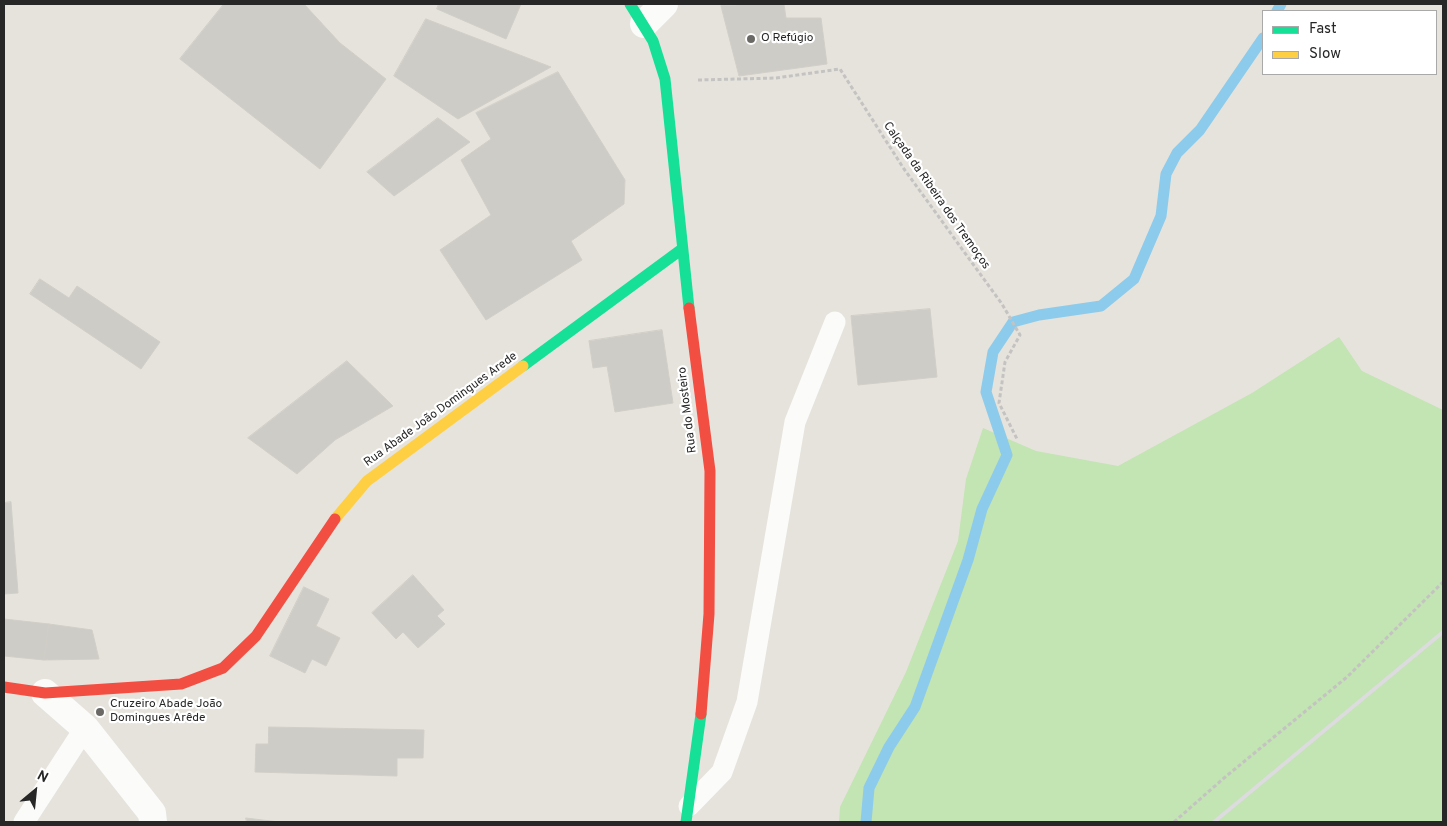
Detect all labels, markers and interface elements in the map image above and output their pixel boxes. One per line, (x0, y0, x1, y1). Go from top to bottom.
legend (1262, 10, 1437, 75)
text: Fast (1309, 20, 1337, 39)
place label: O Refúgio (761, 32, 813, 46)
marker: O Refúgio (745, 33, 757, 45)
text: Slow (1309, 45, 1341, 64)
street label: Calçada da Ribeira dos Tremoços (879, 120, 993, 272)
street label: Rua Abade João Domingues Arede (362, 350, 520, 470)
street label: Rua do Mosteiro (676, 366, 700, 454)
place label: Cruzeiro Abade João Domingues Arêde (110, 698, 222, 726)
marker: Cruzeiro Abade João Domingues Arêde (94, 706, 106, 718)
north arrow (10, 766, 60, 816)
text: N (34, 767, 51, 787)

